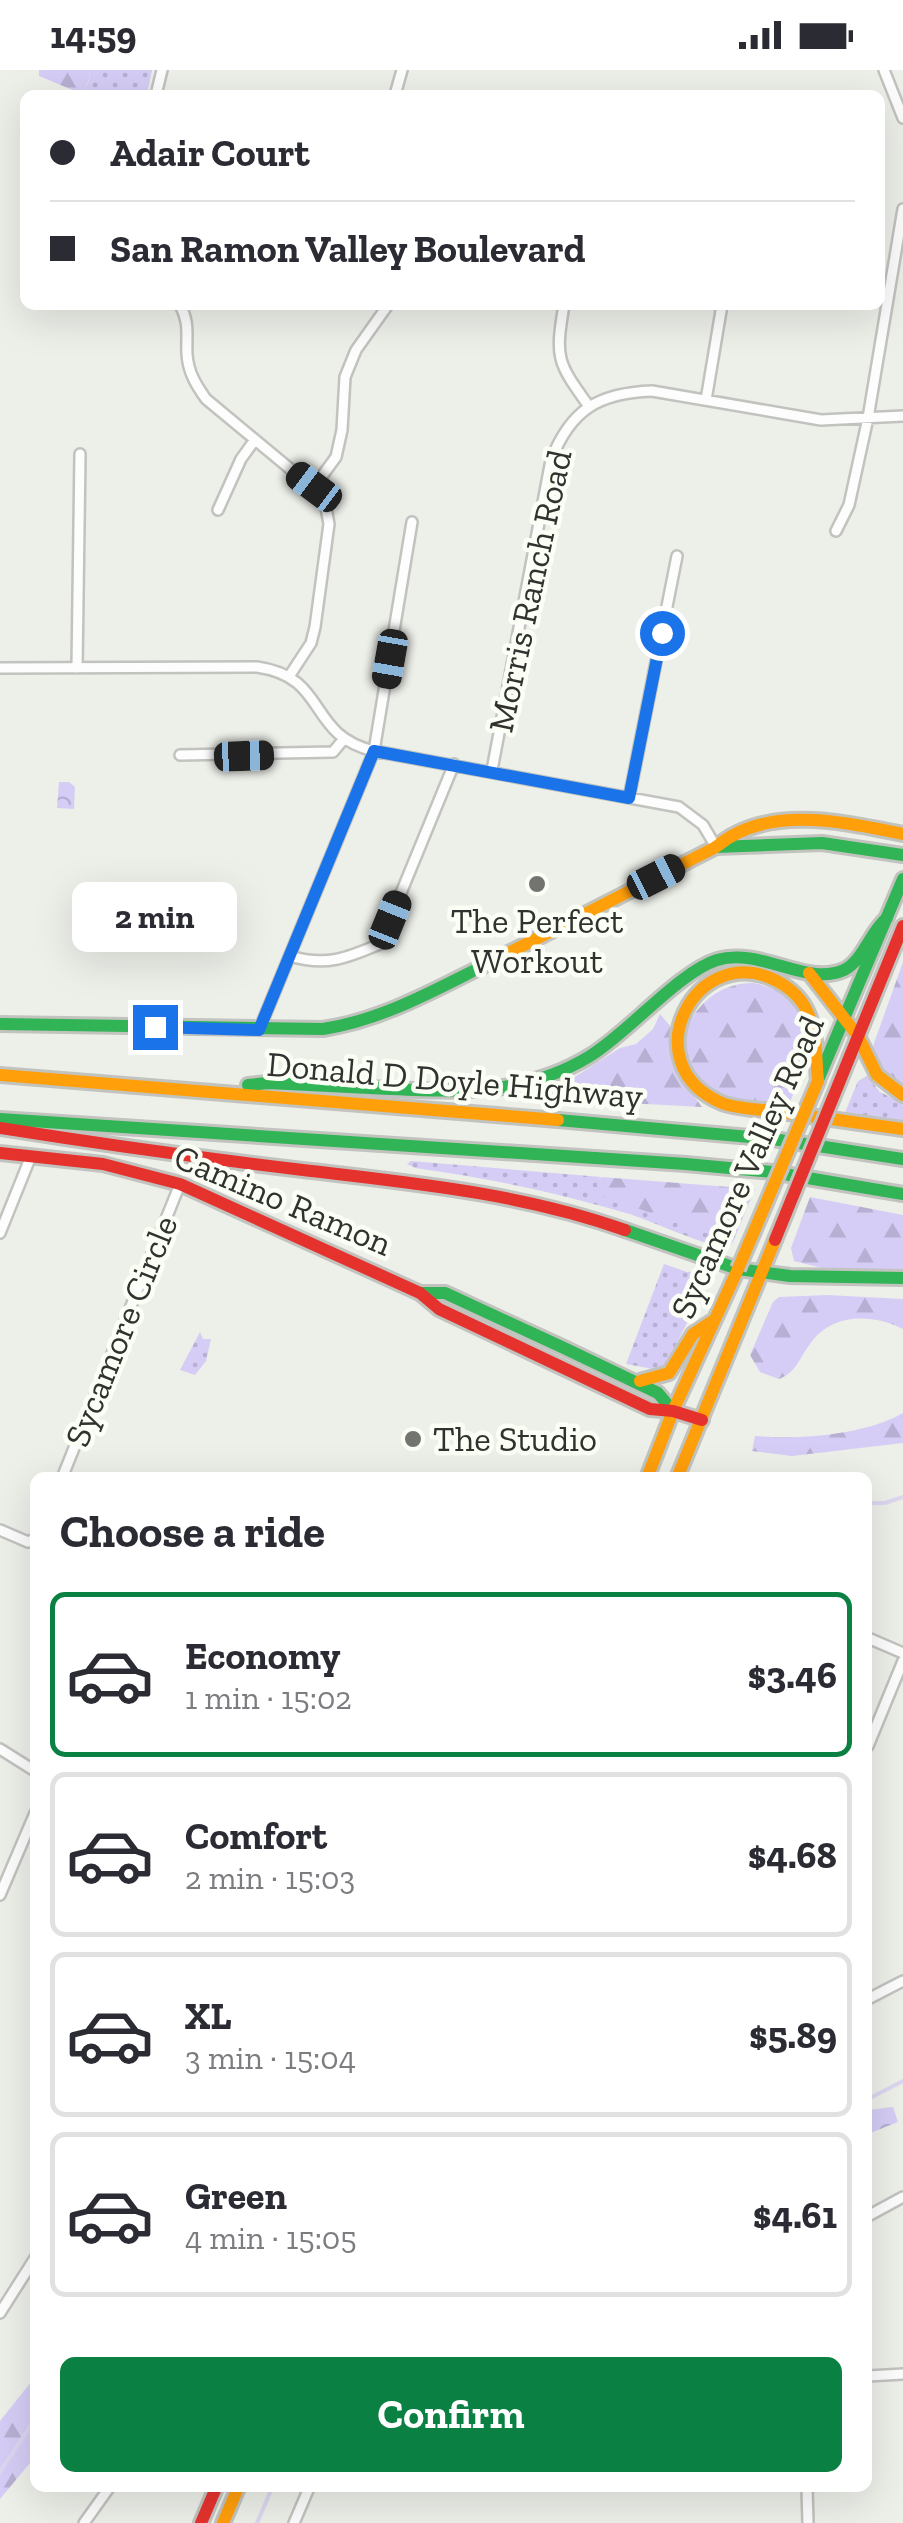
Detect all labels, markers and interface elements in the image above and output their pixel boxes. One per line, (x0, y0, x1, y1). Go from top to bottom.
text: 14:59 (50, 12, 137, 58)
text: Adair Court (110, 130, 310, 176)
text: San Ramon Valley Boulevard (110, 226, 585, 272)
street label: Morris Ranch Road (480, 446, 580, 736)
car (281, 457, 347, 517)
route start (640, 611, 685, 656)
car (370, 627, 410, 691)
car (213, 740, 275, 772)
car (622, 850, 690, 904)
marker: The Perfect Workout (526, 873, 548, 895)
callout: 2 min (72, 882, 238, 952)
car (365, 887, 415, 953)
text: 2 min (115, 898, 194, 936)
place label: The Perfect Workout (451, 900, 623, 982)
route end (133, 1005, 178, 1050)
street label: Sycamore Valley Road (661, 1009, 833, 1325)
street label: Donald D Doyle Highway (265, 1043, 645, 1117)
street label: Camino Ramon (168, 1135, 398, 1265)
street label: Sycamore Circle (56, 1209, 186, 1453)
place label: The Studio (433, 1418, 597, 1460)
marker: The Studio (402, 1428, 424, 1450)
text: Choose a ride (60, 1505, 325, 1559)
icon: car (65, 1630, 155, 1720)
text: Economy (185, 1633, 340, 1679)
text: $3.46 (747, 1652, 837, 1698)
text: 1 min · 15:02 (185, 1679, 352, 1717)
icon: car (65, 1810, 155, 1900)
text: Comfort (185, 1813, 327, 1859)
text: $4.68 (748, 1832, 837, 1878)
text: 2 min · 15:03 (185, 1859, 355, 1897)
icon: car (65, 1990, 155, 2080)
text: XL (185, 1993, 232, 2039)
text: $5.89 (749, 2012, 837, 2058)
text: 3 min · 15:04 (185, 2039, 356, 2077)
icon: car (65, 2170, 155, 2260)
text: Green (185, 2173, 287, 2219)
text: $4.61 (753, 2192, 837, 2238)
text: 4 min · 15:05 (185, 2219, 357, 2257)
button: Confirm (60, 2357, 842, 2472)

